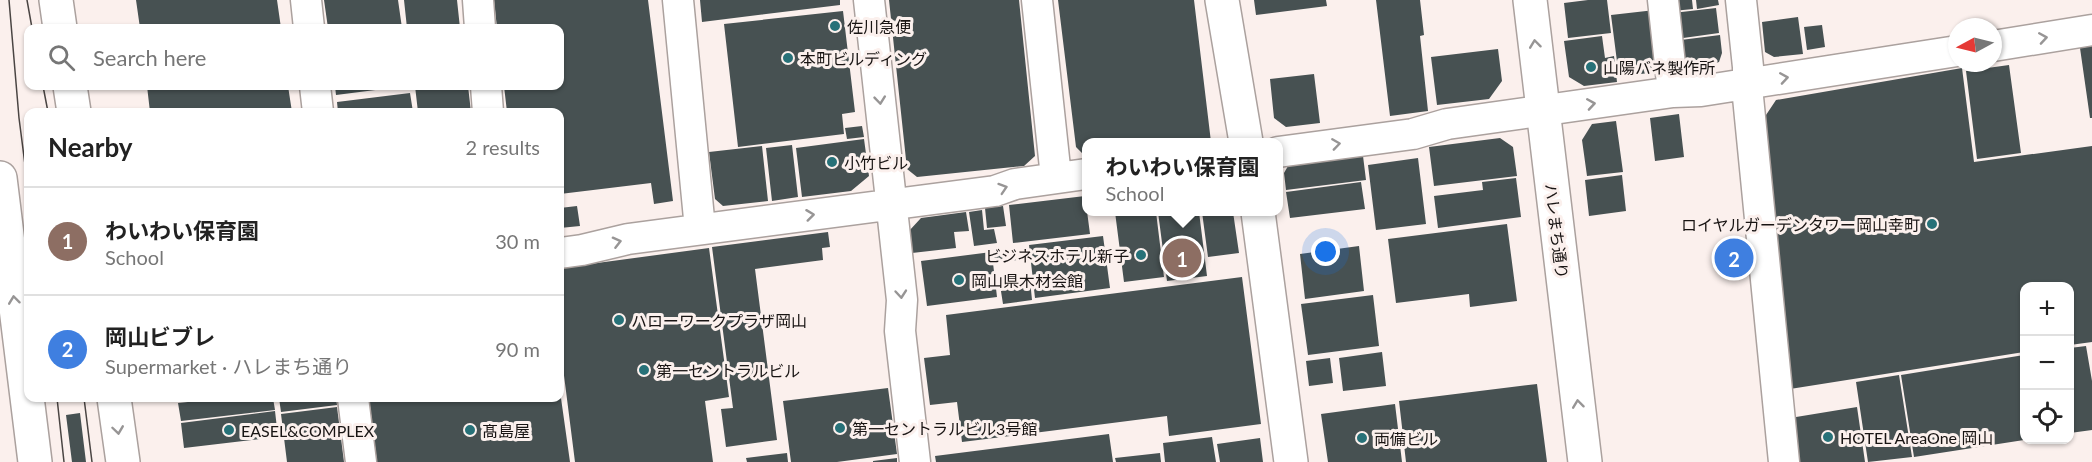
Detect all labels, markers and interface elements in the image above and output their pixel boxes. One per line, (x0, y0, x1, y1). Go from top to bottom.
place label: 佐川急便 (847, 17, 911, 36)
north arrow (1948, 18, 2002, 72)
marker: 佐川急便 (828, 19, 842, 33)
search box (24, 24, 564, 90)
one-way arrow (2037, 32, 2047, 45)
one-way arrow (1529, 39, 1541, 48)
icon: search (45, 41, 78, 74)
text: Search here (93, 44, 206, 71)
place label: 本町ビルディング (800, 49, 927, 68)
marker: 本町ビルディング (781, 51, 795, 65)
place label: 山陽バネ製作所 (1603, 58, 1715, 77)
marker: 山陽バネ製作所 (1584, 60, 1598, 74)
one-way arrow (1779, 72, 1788, 84)
one-way arrow (873, 95, 886, 104)
one-way arrow (1586, 99, 1595, 111)
text: Nearby (48, 131, 133, 163)
text: 2 results (465, 135, 540, 159)
popup (1082, 138, 1283, 216)
one-way arrow (1331, 138, 1341, 150)
place label: 小竹ビル (844, 153, 908, 172)
text: わいわい保育園 (1105, 153, 1260, 180)
marker: 小竹ビル (825, 155, 839, 169)
text: School (1105, 181, 1164, 205)
street label: ハレまち通り (1542, 182, 1572, 280)
one-way arrow (997, 183, 1008, 195)
one-way arrow (805, 210, 814, 222)
place label: ロイヤルガーデンタワー岡山幸町 (1681, 215, 1920, 234)
text: わいわい保育園 (105, 217, 259, 244)
marker: ロイヤルガーデンタワー岡山幸町 (1925, 217, 1939, 231)
text: 1 (62, 229, 73, 253)
text: 30 m (495, 229, 540, 253)
one-way arrow (612, 236, 622, 249)
pin: 1 (1162, 236, 1202, 280)
pin: 2 (1714, 236, 1754, 280)
your location (1311, 237, 1340, 266)
text: School (105, 245, 164, 269)
place label: ビジネスホテル新子 (985, 246, 1129, 265)
marker: ビジネスホテル新子 (1134, 248, 1148, 262)
place label: 岡山県木材会館 (971, 271, 1083, 290)
marker: 岡山県木材会館 (952, 273, 966, 287)
map controls (2020, 282, 2074, 444)
button: + (2020, 282, 2074, 336)
one-way arrow (894, 289, 907, 298)
one-way arrow (9, 295, 21, 304)
place label: ハローワークプラザ岡山 (631, 311, 807, 330)
marker: ハローワークプラザ岡山 (612, 313, 626, 327)
text: 岡山ビブレ (105, 323, 215, 350)
button: − (2020, 336, 2074, 390)
text: 2 (62, 337, 73, 361)
text: 90 m (495, 337, 540, 361)
text: Supermarket · ハレまち通り (105, 354, 352, 378)
place label: 第一セントラルビル (656, 361, 800, 380)
marker: 第一セントラルビル (637, 363, 651, 377)
button: locate (2020, 390, 2074, 444)
one-way arrow (1572, 399, 1585, 408)
place label: 第一セントラルビル3号館 (852, 419, 1037, 438)
place label: EASEL&COMPLEX (241, 421, 375, 440)
place label: 髙島屋 (482, 421, 530, 440)
marker: 第一セントラルビル3号館 (833, 421, 847, 435)
marker: EASEL&COMPLEX (222, 423, 236, 437)
marker: 髙島屋 (463, 423, 477, 437)
one-way arrow (112, 425, 124, 434)
place label: HOTEL AreaOne 岡山 (1840, 428, 1993, 447)
place label: 両備ビル (1374, 429, 1438, 448)
marker: HOTEL AreaOne 岡山 (1821, 430, 1835, 444)
marker: 両備ビル (1355, 431, 1369, 445)

